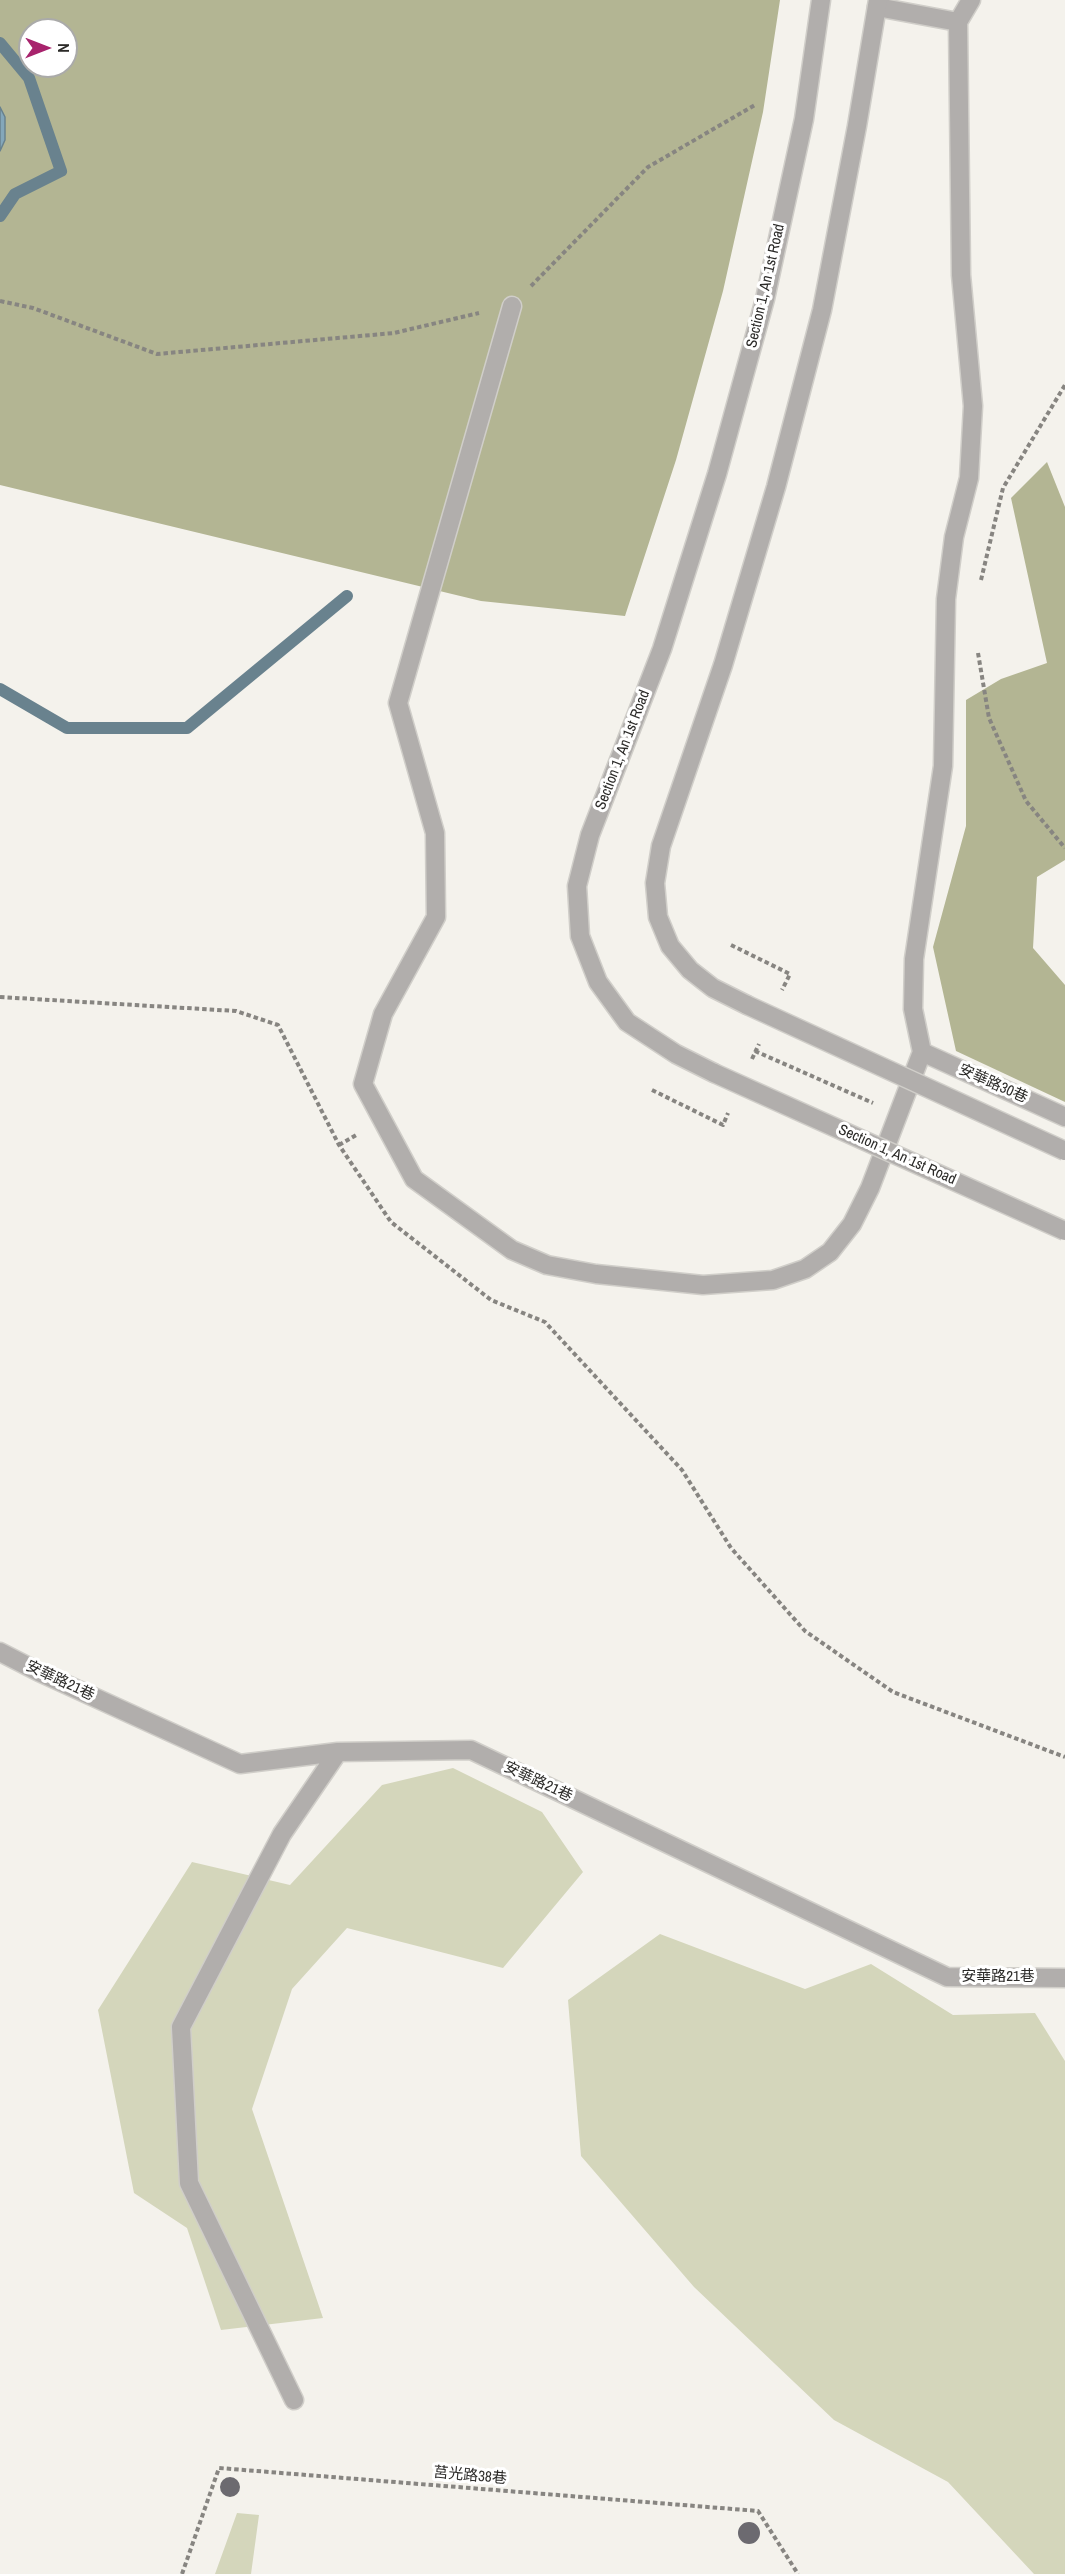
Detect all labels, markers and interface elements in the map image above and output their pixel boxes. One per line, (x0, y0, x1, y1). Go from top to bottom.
north arrow (18, 18, 78, 78)
text: N (53, 43, 75, 53)
street label: Section 1, An 1st Road (743, 222, 789, 350)
street label: Section 1, An 1st Road (592, 688, 654, 812)
street label: 安華路30巷 (956, 1061, 1030, 1107)
street label: Section 1, An 1st Road (836, 1121, 958, 1189)
street label: 安華路21巷 (23, 1657, 97, 1705)
street label: 安華路21巷 (501, 1758, 575, 1806)
street label: 安華路21巷 (961, 1968, 1035, 1986)
street label: 莒光路38巷 (433, 2464, 507, 2488)

